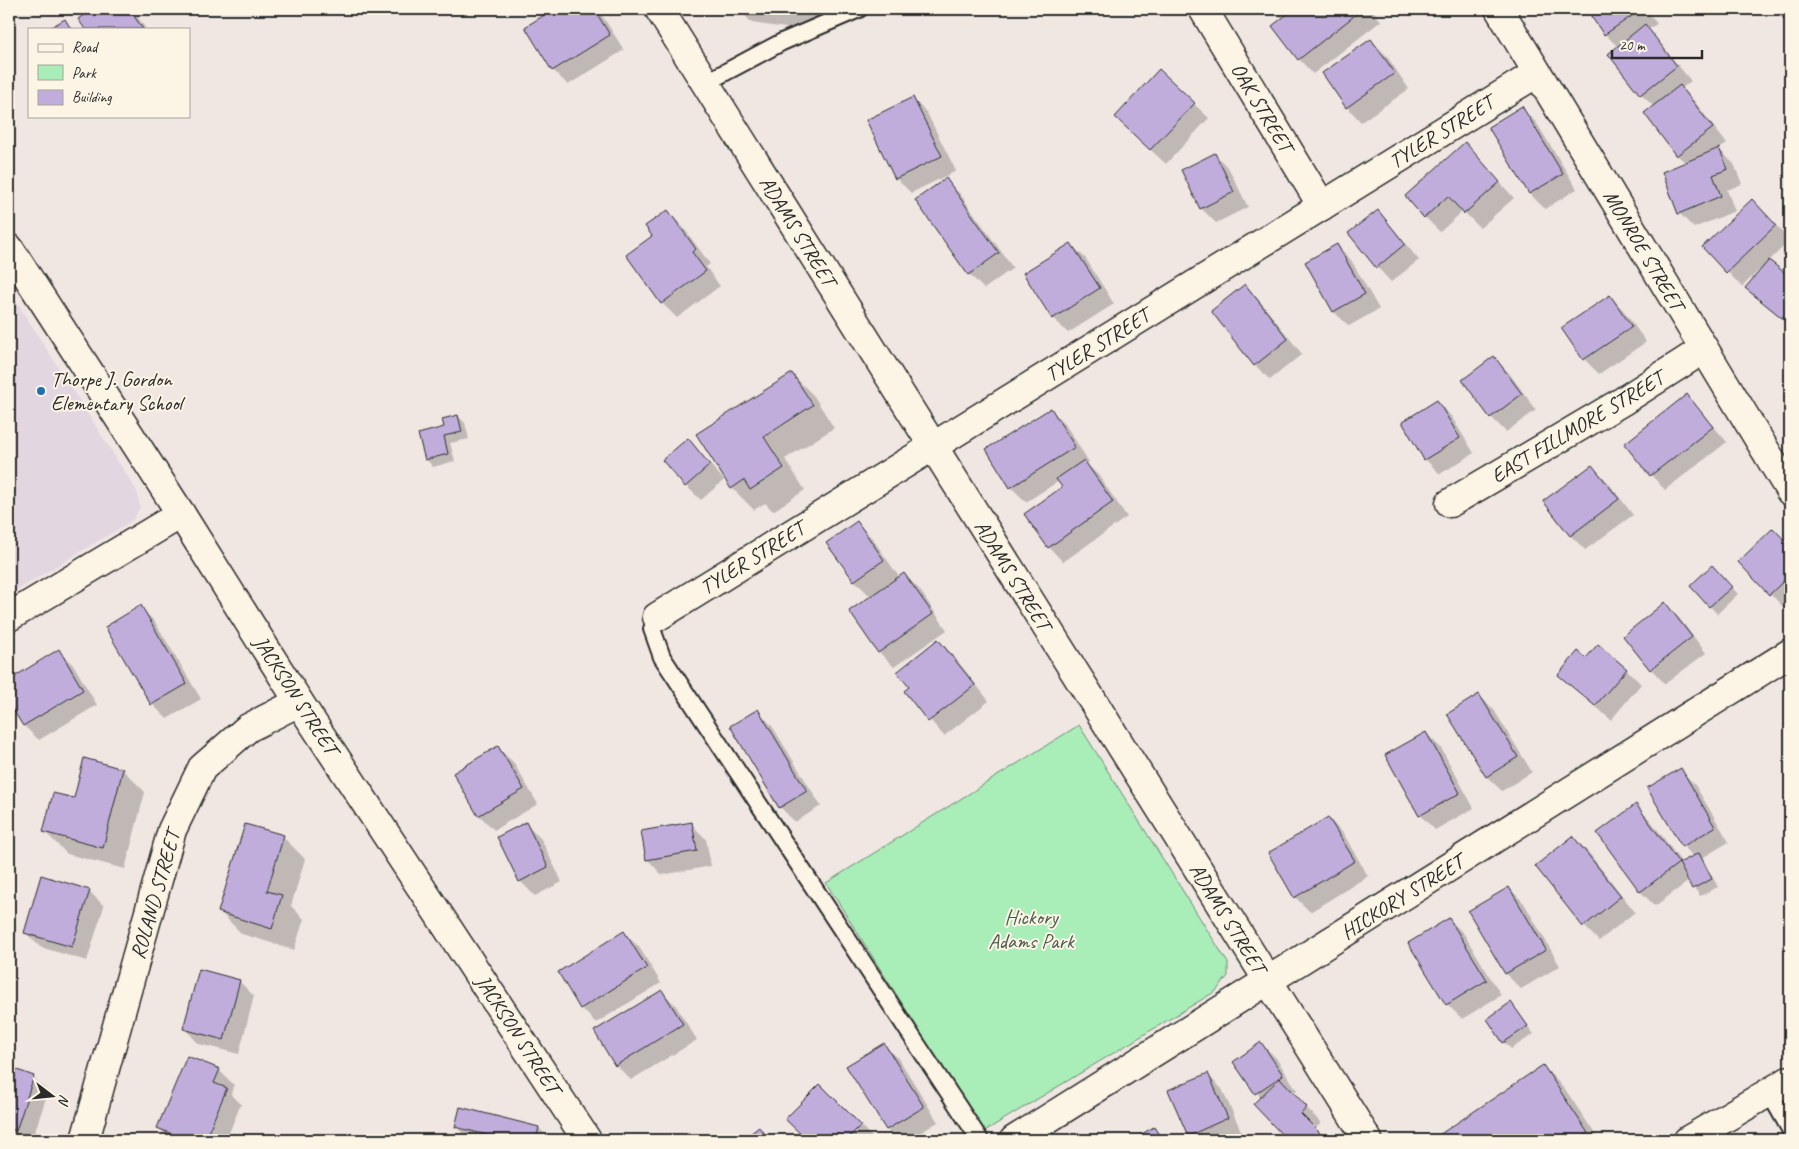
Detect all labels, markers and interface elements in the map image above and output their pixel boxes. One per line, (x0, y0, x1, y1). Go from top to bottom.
legend (28, 28, 190, 118)
scale bar (1612, 28, 1702, 60)
text: 20 m (1619, 36, 1646, 55)
text: Road (72, 38, 99, 57)
street label: OAK STREET (1225, 58, 1301, 161)
text: Park (72, 64, 97, 83)
street label: TYLER STREET (1384, 87, 1503, 174)
text: Building (72, 88, 112, 107)
street label: ADAMS STREET (754, 171, 844, 295)
street label: MONROE STREET (1598, 185, 1692, 319)
street label: TYLER STREET (1040, 300, 1159, 387)
street label: EAST FILLMORE STREET (1486, 363, 1672, 489)
place label: Thorpe J. Gordon Elementary School (51, 366, 186, 416)
marker: Thorpe J. Gordon Elementary School (35, 385, 47, 397)
street label: TYLER STREET (695, 513, 814, 600)
street label: ADAMS STREET (969, 515, 1059, 639)
street label: JACKSON STREET (247, 630, 347, 764)
street label: ROLAND STREET (124, 823, 187, 962)
street label: HICKORY STREET (1336, 846, 1473, 945)
street label: ADAMS STREET (1184, 858, 1274, 982)
park label: Hickory Adams Park (988, 904, 1075, 954)
street label: JACKSON STREET (469, 969, 569, 1103)
north arrow (28, 1072, 78, 1122)
text: N (54, 1093, 73, 1108)

